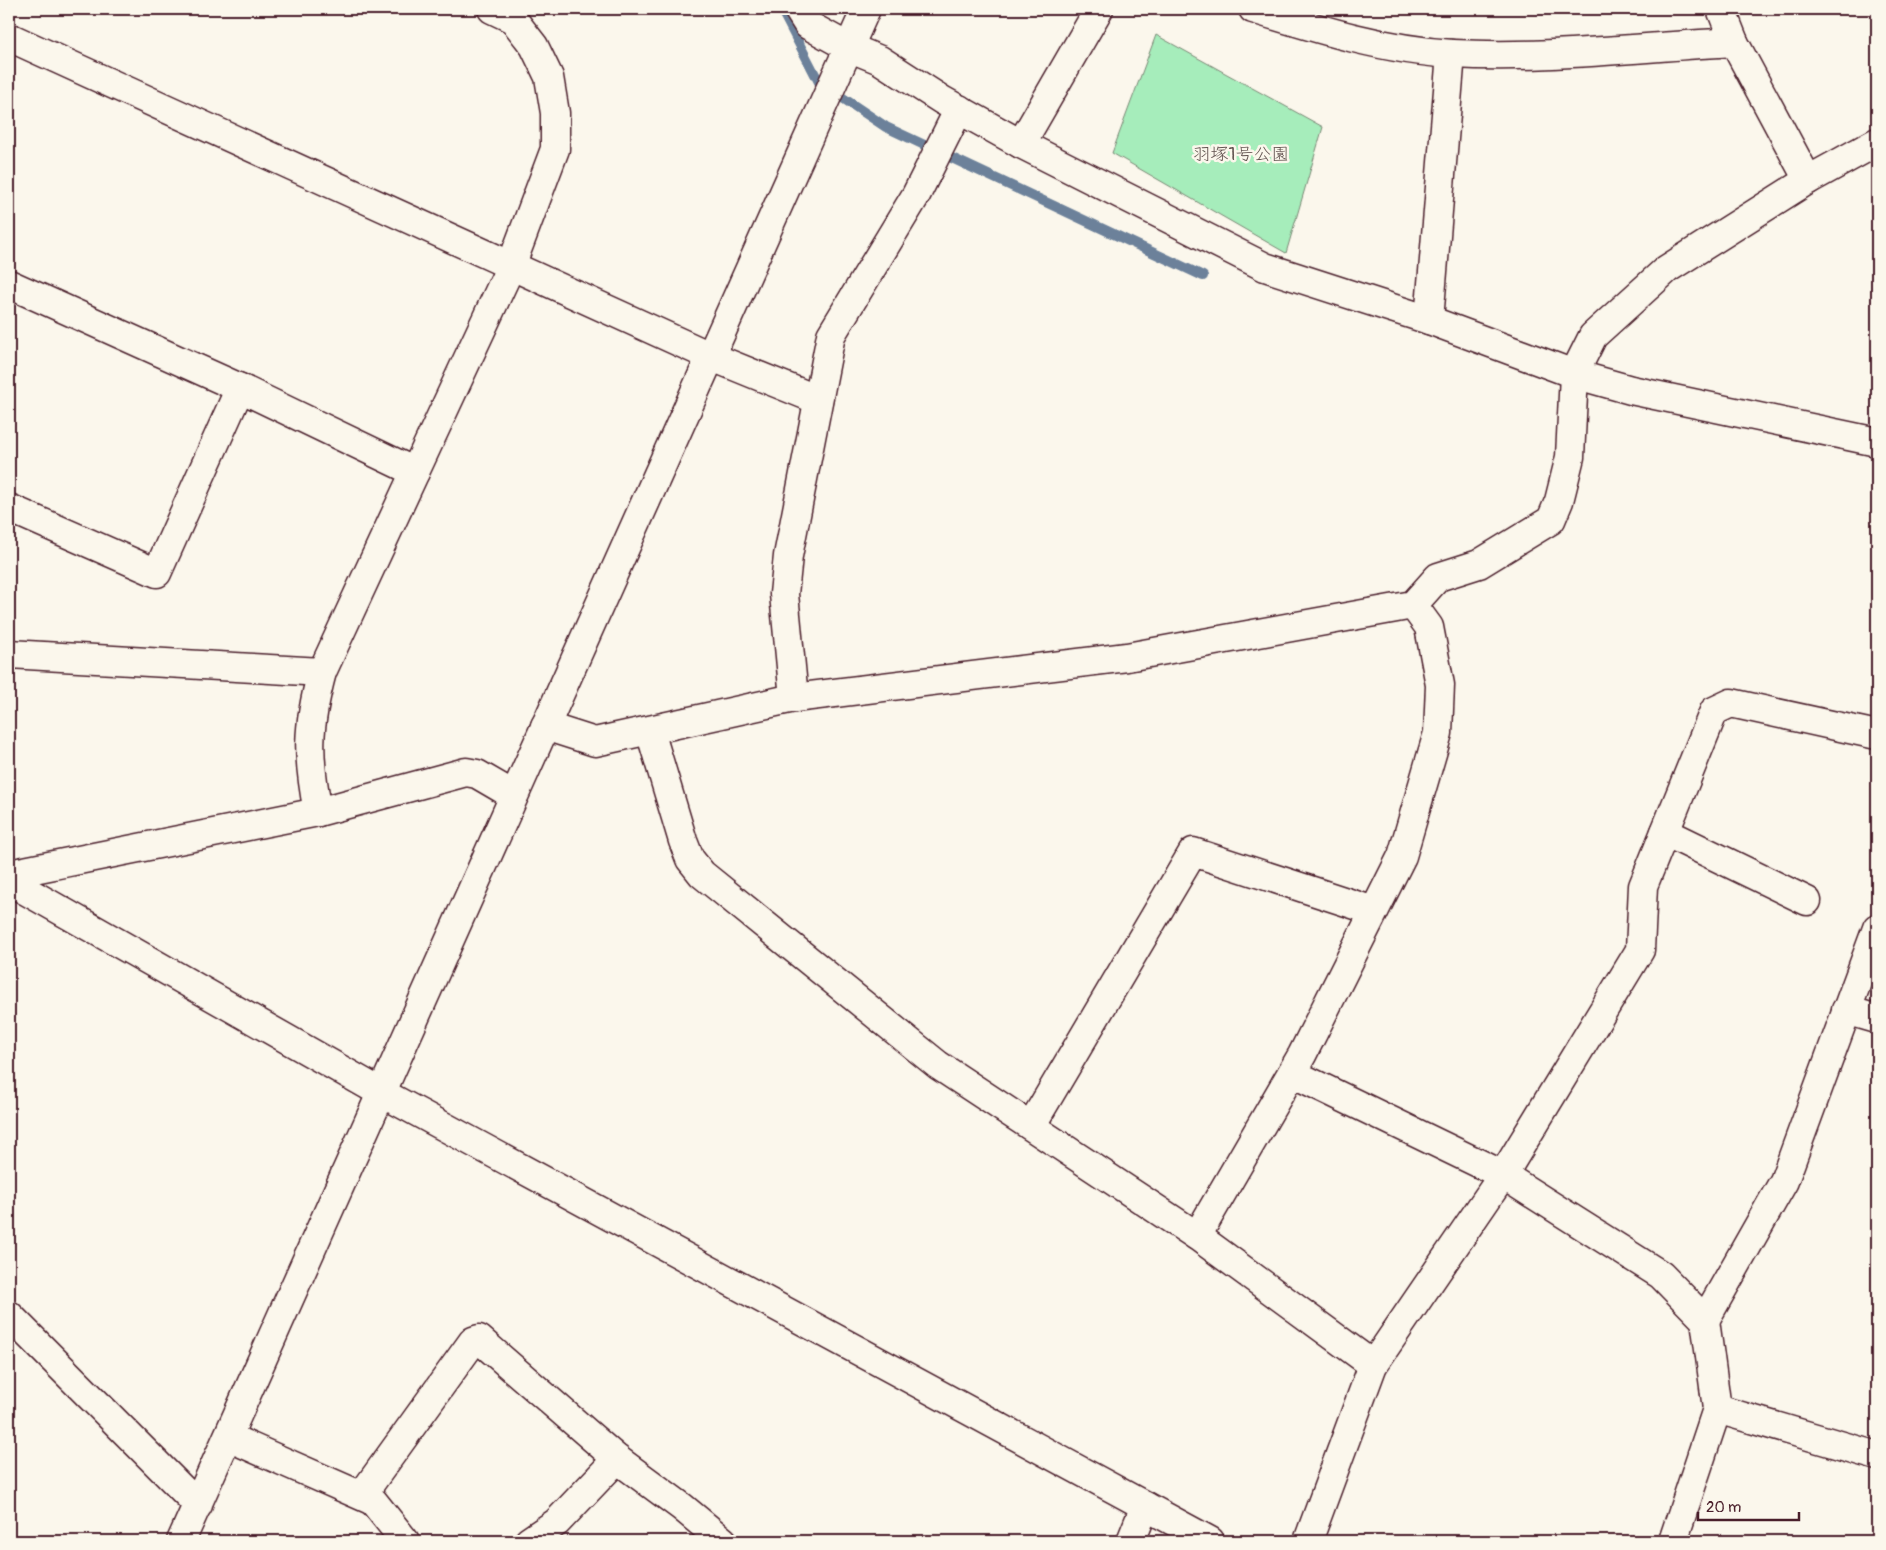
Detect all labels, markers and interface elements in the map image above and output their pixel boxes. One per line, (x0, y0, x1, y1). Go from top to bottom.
park label: 羽塚1号公園 (1192, 143, 1290, 166)
scale bar (1698, 1490, 1800, 1522)
text: 20 m (1706, 1498, 1741, 1517)

